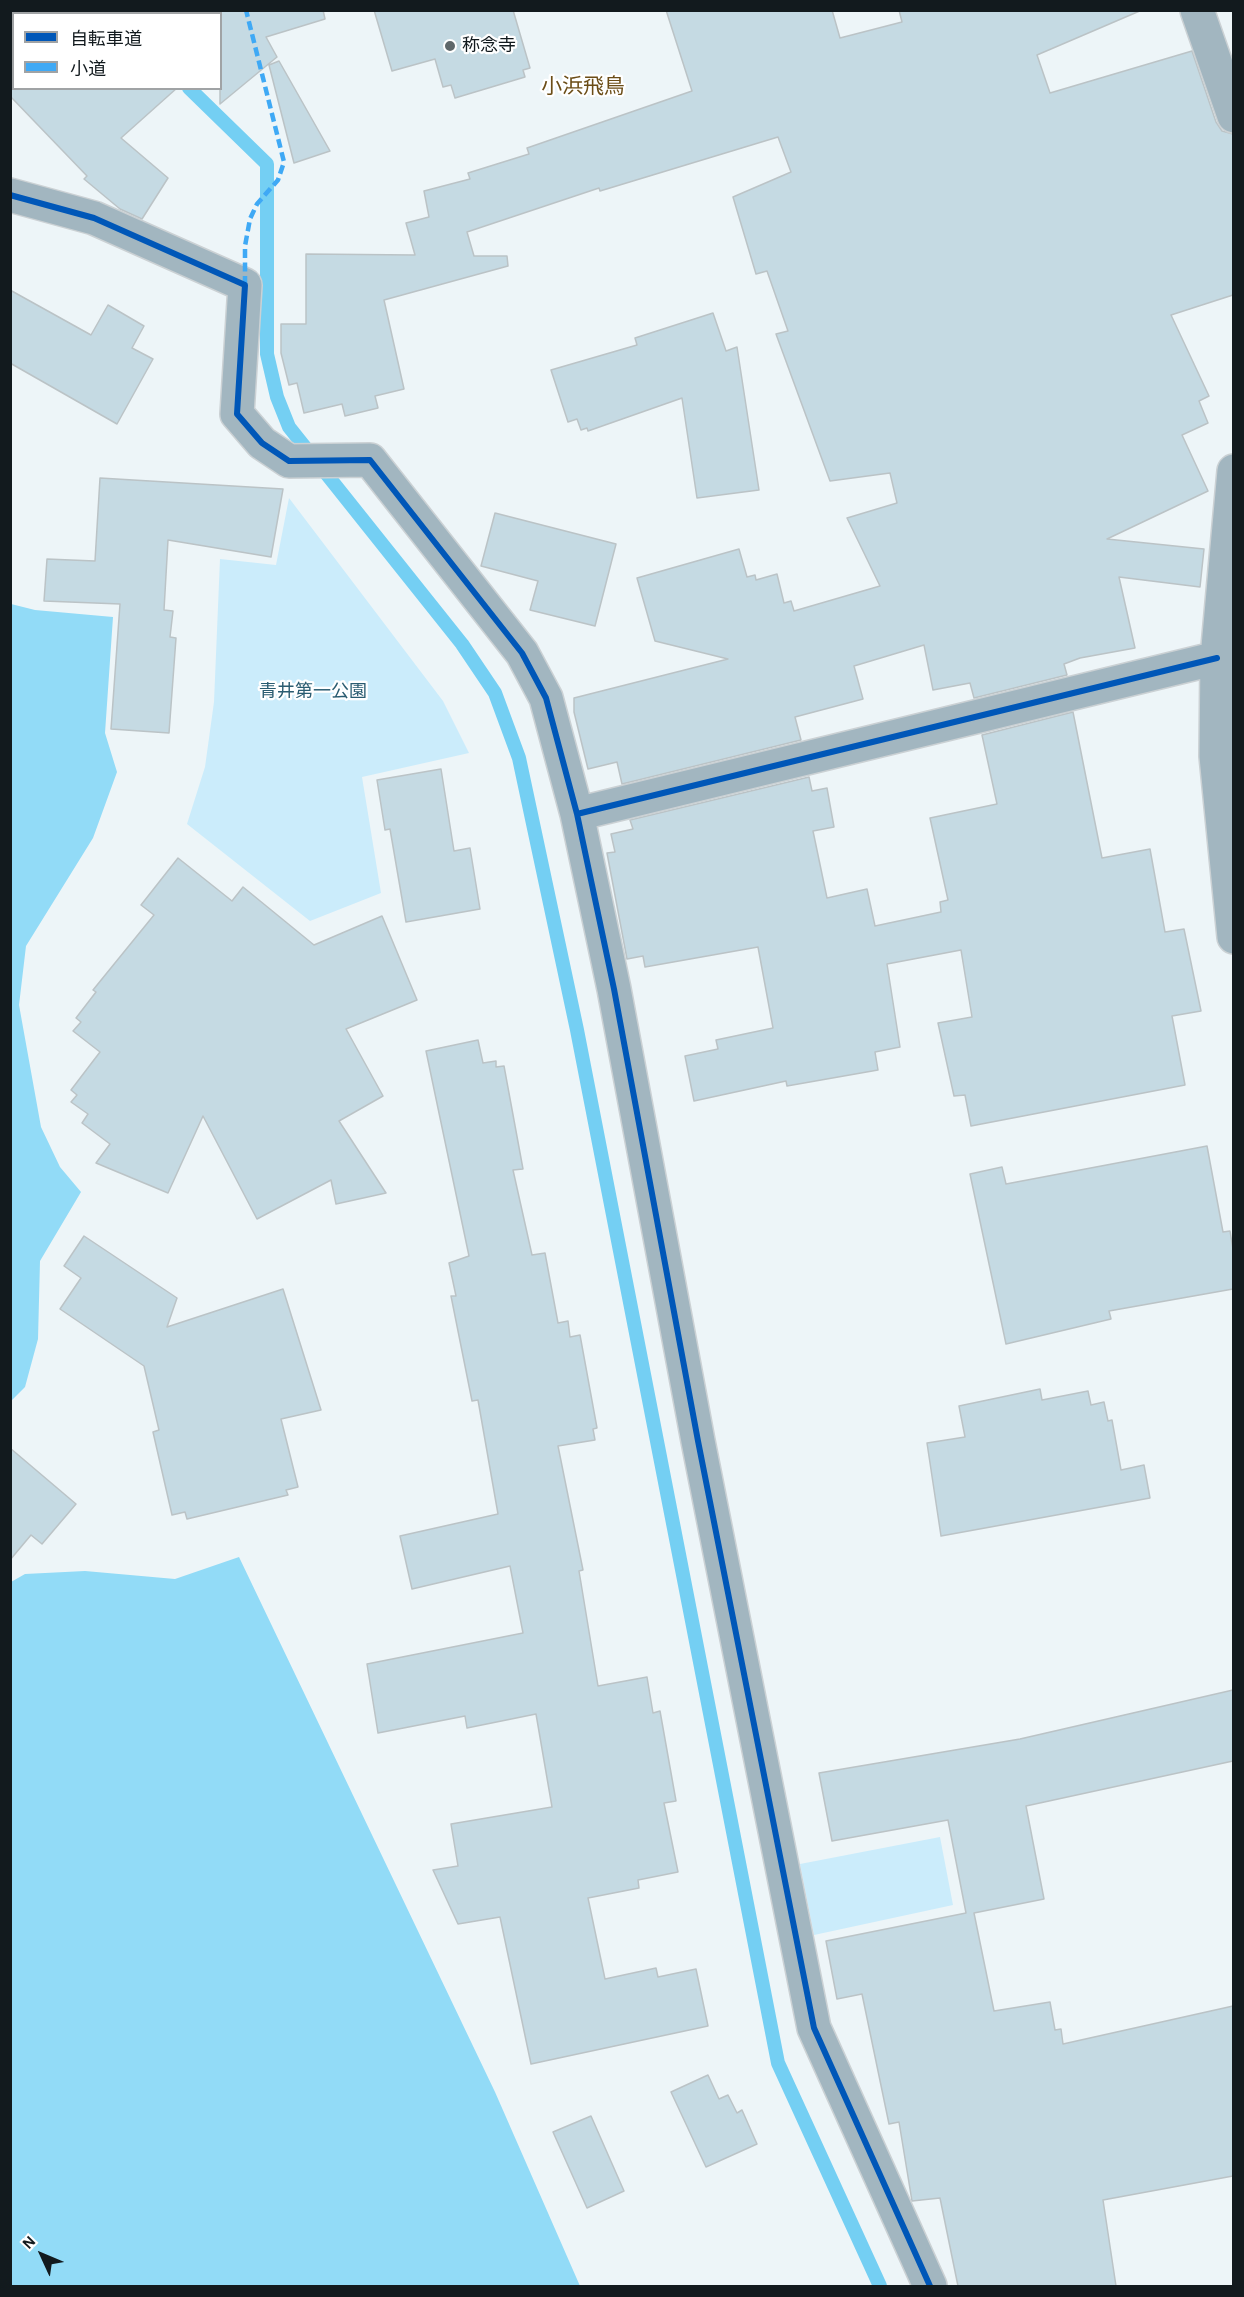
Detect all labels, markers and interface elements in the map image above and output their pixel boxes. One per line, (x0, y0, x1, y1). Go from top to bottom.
legend (12, 12, 222, 90)
text: 自転車道 (70, 31, 142, 49)
place label: 称念寺 (462, 35, 516, 57)
marker: 称念寺 (443, 39, 457, 53)
text: 小道 (70, 61, 106, 79)
district label: 小浜飛鳥 (541, 74, 625, 100)
park label: 青井第一公園 (259, 681, 367, 703)
north arrow (12, 2225, 72, 2285)
text: N (19, 2233, 39, 2252)

